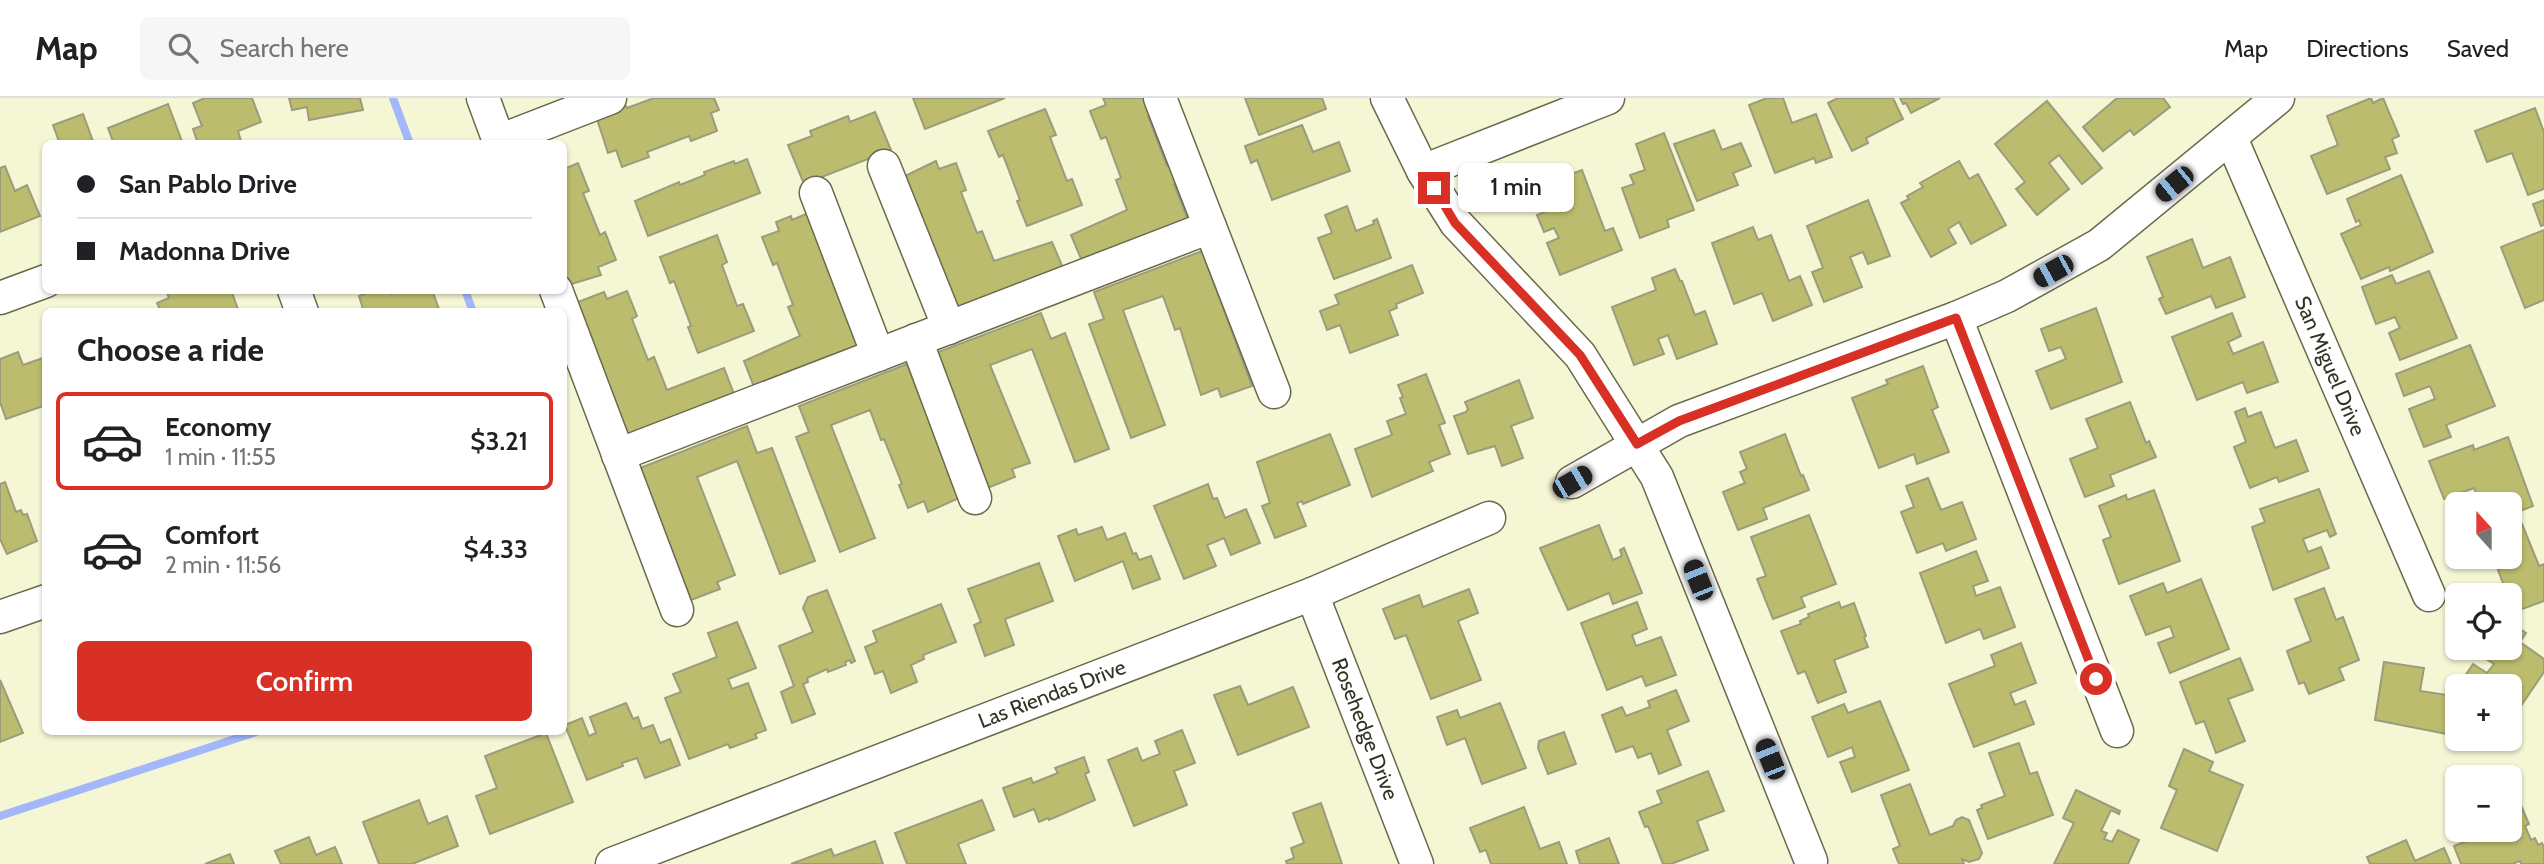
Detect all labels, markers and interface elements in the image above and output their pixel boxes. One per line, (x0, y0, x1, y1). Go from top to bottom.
search box (140, 17, 630, 80)
text: Map (35, 28, 98, 68)
icon: search (164, 29, 202, 67)
text: Search here (220, 32, 349, 64)
text: Map (2224, 34, 2268, 63)
text: Directions (2306, 34, 2409, 63)
text: Saved (2447, 34, 2509, 63)
car (2152, 163, 2197, 205)
callout: 1 min (1458, 164, 1574, 212)
text: San Pablo Drive (119, 168, 297, 200)
route end (1418, 172, 1450, 204)
text: 1 min (1490, 173, 1542, 201)
text: Madonna Drive (119, 235, 290, 267)
car (2030, 252, 2077, 290)
street label: San Miguel Drive (2290, 292, 2371, 440)
text: Choose a ride (77, 330, 264, 369)
icon: car (81, 410, 144, 473)
text: Economy (165, 411, 271, 443)
text: $3.21 (470, 425, 528, 457)
text: 1 min · 11:55 (165, 443, 276, 471)
car (1549, 462, 1596, 502)
north arrow (2445, 492, 2522, 569)
map controls (2445, 492, 2522, 842)
icon: car (81, 518, 144, 581)
text: Comfort (165, 519, 259, 551)
text: $4.33 (464, 533, 528, 565)
text: 2 min · 11:56 (165, 551, 281, 579)
car (1681, 557, 1716, 603)
button: locate (2445, 583, 2522, 660)
button: Confirm (77, 641, 532, 721)
street label: Las Riendas Drive (975, 654, 1129, 733)
street label: Rosehedge Drive (1327, 654, 1404, 804)
route start (2080, 663, 2112, 695)
button: + (2445, 674, 2522, 751)
car (1753, 736, 1788, 782)
button: − (2445, 765, 2522, 842)

